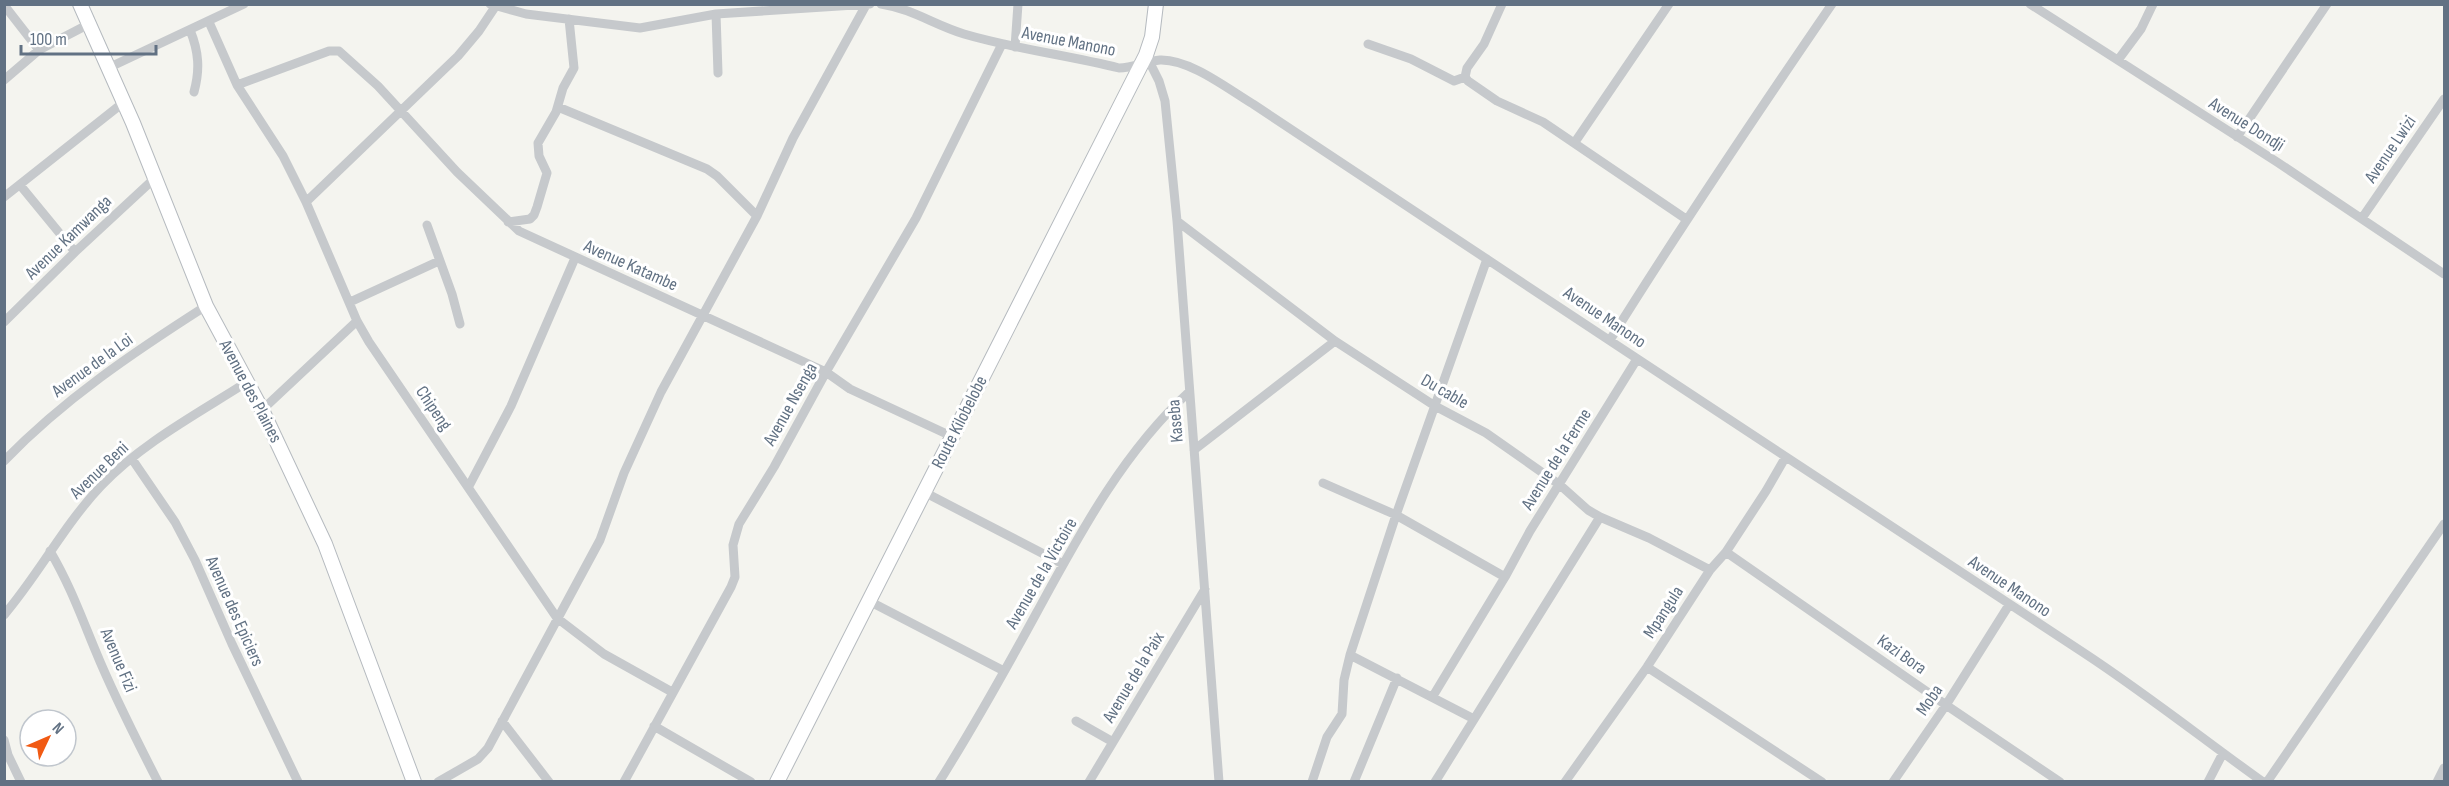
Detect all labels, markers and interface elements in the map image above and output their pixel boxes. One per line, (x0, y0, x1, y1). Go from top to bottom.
scale bar (21, 18, 156, 56)
street label: Avenue Manono (1019, 22, 1117, 61)
text: 100 m (30, 29, 67, 50)
street label: Avenue Dondji (2204, 92, 2288, 156)
street label: Avenue Lwizi (2360, 112, 2421, 188)
street label: Avenue Kamwanga (20, 191, 116, 284)
street label: Avenue Katambe (580, 235, 681, 295)
street label: Avenue Manono (1559, 282, 1650, 353)
street label: Avenue de la Loi (47, 329, 137, 402)
street label: Avenue des Plaines (214, 335, 286, 446)
street label: Avenue Nsenga (759, 359, 822, 450)
street label: Du cable (1417, 370, 1472, 413)
street label: Route Kilobelobe (927, 372, 992, 472)
street label: Chipeng (411, 382, 456, 435)
street label: Kaseba (1163, 399, 1188, 443)
street label: Avenue de la Ferme (1516, 405, 1596, 515)
street label: Avenue Beni (65, 437, 133, 504)
street label: Avenue de la Victoire (1001, 514, 1082, 633)
street label: Avenue Manono (1964, 551, 2055, 622)
street label: Avenue des Epiciers (200, 552, 268, 670)
street label: Mpangula (1639, 582, 1688, 642)
street label: Avenue Fizi (95, 624, 141, 695)
street label: Avenue de la Paix (1098, 628, 1169, 727)
street label: Kazi Bora (1873, 630, 1930, 679)
street label: Moba (1912, 681, 1947, 720)
north arrow (18, 708, 78, 768)
text: N (48, 719, 68, 738)

